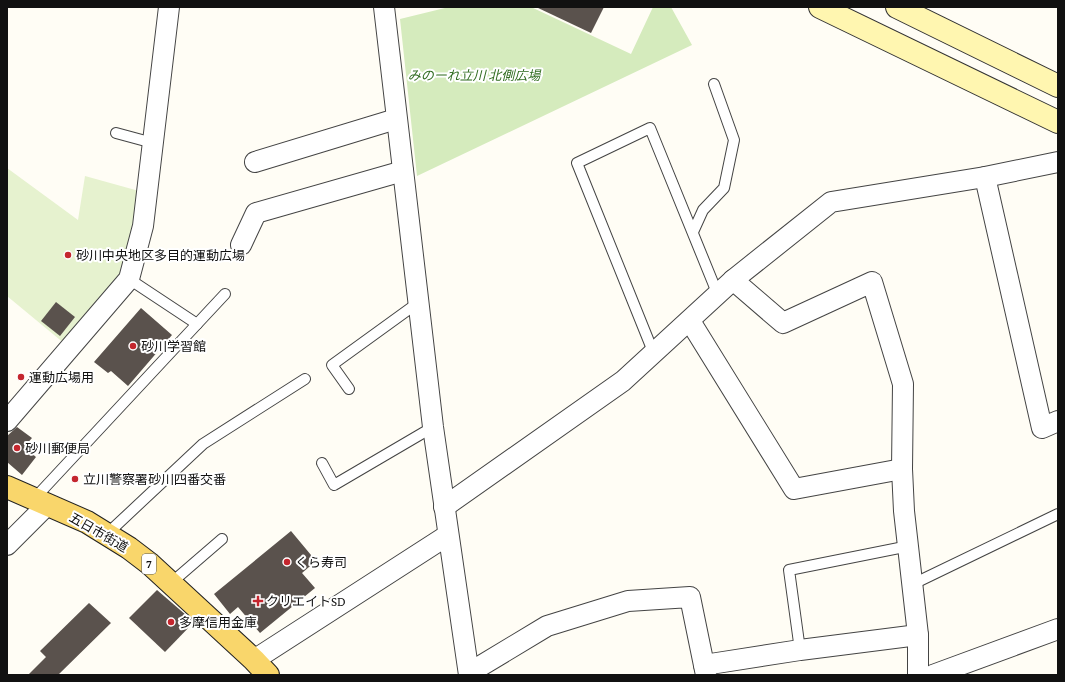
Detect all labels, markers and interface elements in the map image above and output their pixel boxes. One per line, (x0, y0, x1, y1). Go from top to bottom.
park label: みのーれ立川 北側広場 (408, 68, 542, 83)
place label: 砂川中央地区多目的運動広場 (76, 248, 245, 263)
marker: 砂川中央地区多目的運動広場 (63, 250, 73, 260)
place label: 砂川学習館 (141, 339, 206, 354)
marker: 砂川学習館 (128, 341, 138, 351)
place label: 運動広場用 (29, 370, 94, 385)
marker: 運動広場用 (16, 372, 26, 382)
place label: 砂川郵便局 (25, 441, 90, 456)
marker: 砂川郵便局 (12, 443, 22, 453)
place label: 立川警察署砂川四番交番 (83, 472, 226, 487)
marker: 立川警察署砂川四番交番 (70, 474, 80, 484)
street label: 五日市街道 (67, 510, 131, 555)
road number: 7 (142, 554, 156, 574)
place label: くら寿司 (295, 555, 347, 570)
marker: くら寿司 (282, 557, 292, 567)
place label: クリエイトSD (266, 594, 346, 609)
marker: クリエイトSD (253, 596, 263, 606)
place label: 多摩信用金庫 (179, 615, 257, 630)
marker: 多摩信用金庫 (166, 617, 176, 627)

